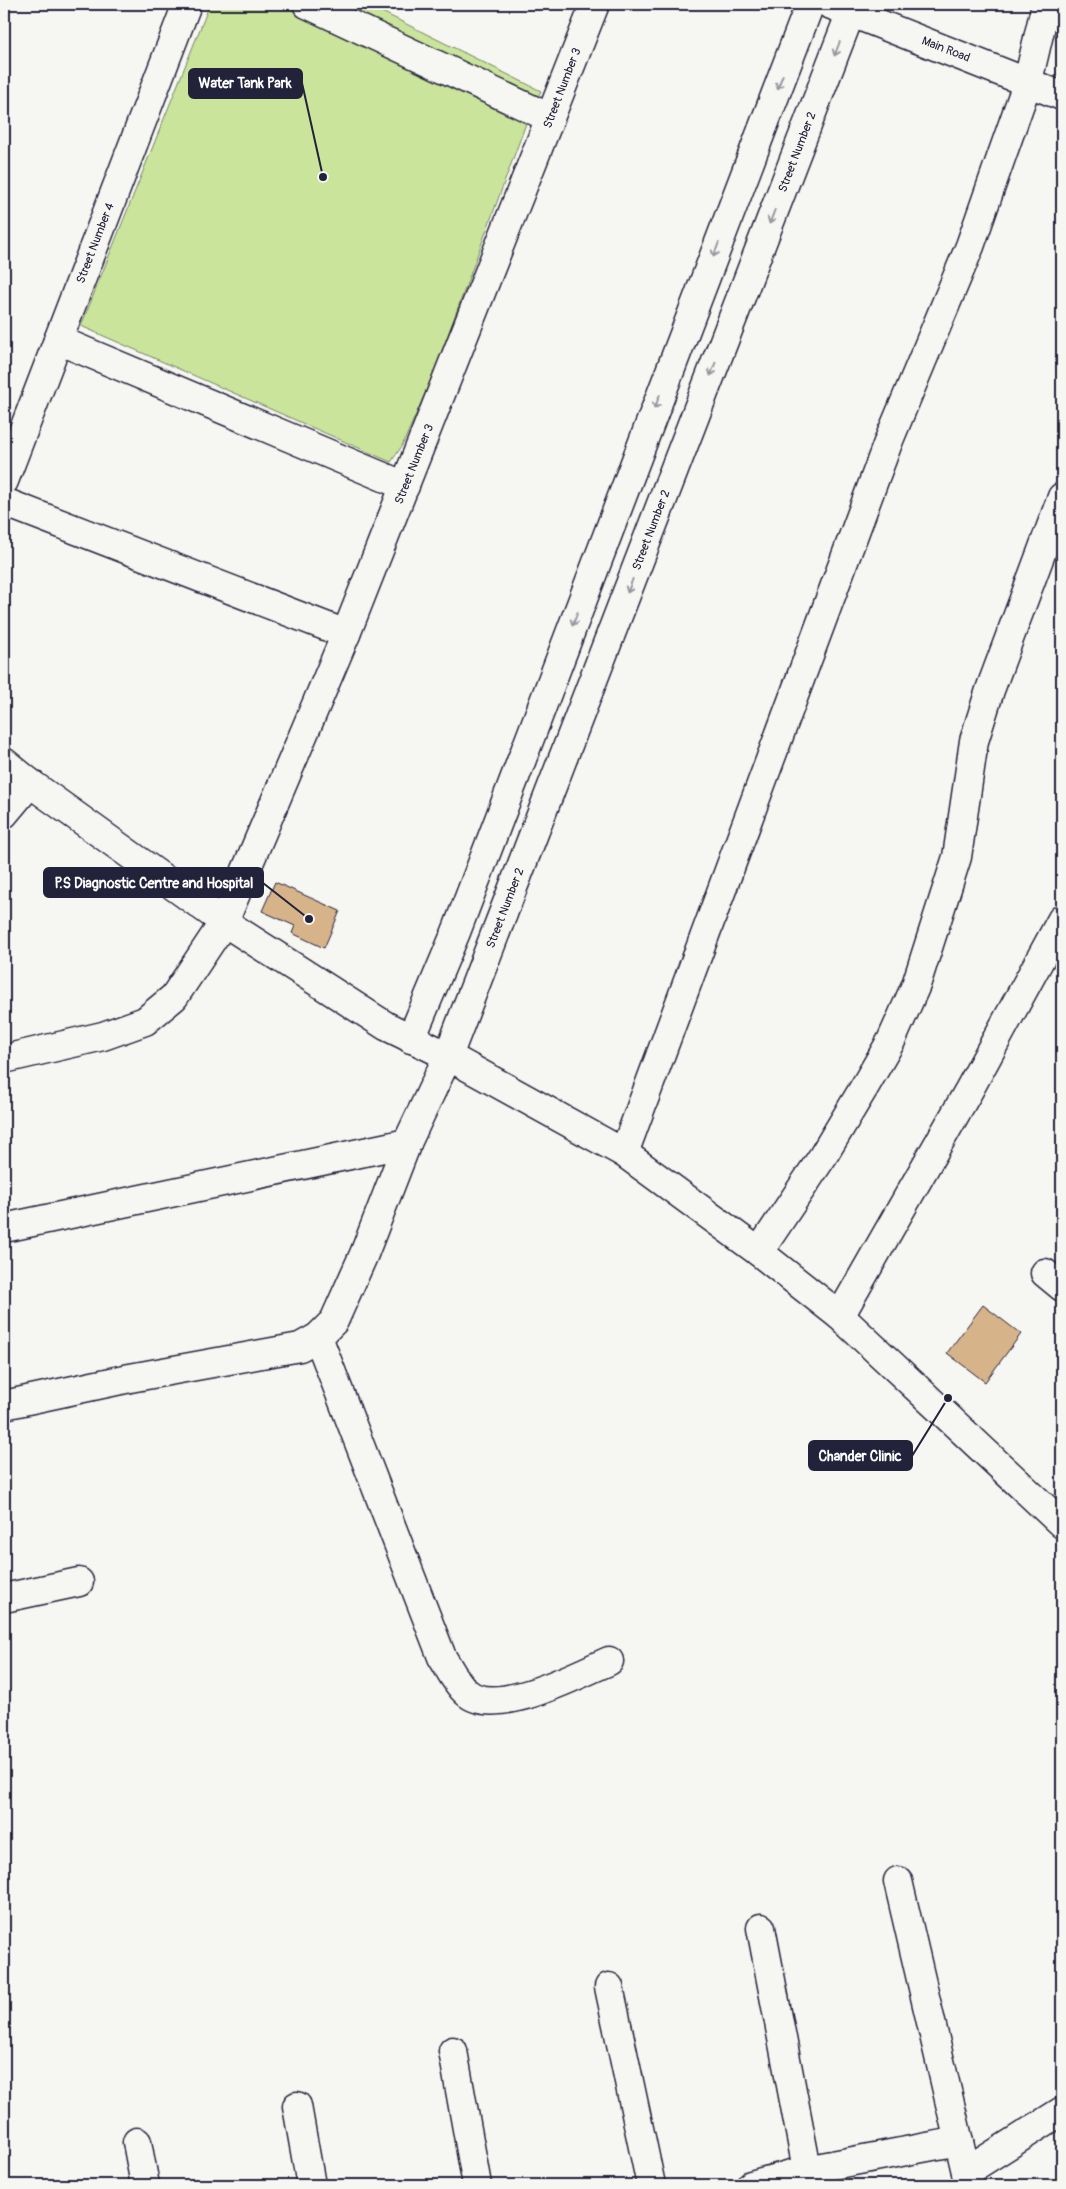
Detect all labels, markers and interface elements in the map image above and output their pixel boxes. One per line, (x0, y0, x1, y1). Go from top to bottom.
street label: Main Road (920, 33, 972, 66)
one-way arrow (832, 41, 841, 56)
street label: Street Number 3 (540, 46, 585, 131)
callout: Water Tank Park (189, 69, 302, 98)
one-way arrow (775, 74, 784, 89)
text: Water Tank Park (199, 75, 292, 92)
street label: Street Number 2 (775, 110, 820, 195)
street label: Street Number 4 (73, 201, 118, 286)
one-way arrow (767, 209, 776, 224)
one-way arrow (711, 242, 720, 257)
one-way arrow (708, 361, 718, 376)
one-way arrow (652, 394, 662, 409)
street label: Street Number 3 (392, 422, 437, 506)
street label: Street Number 2 (629, 488, 674, 573)
one-way arrow (624, 578, 633, 593)
one-way arrow (570, 611, 579, 626)
street label: Street Number 2 (483, 866, 528, 951)
callout: P.S Diagnostic Centre and Hospital (44, 868, 263, 897)
text: P.S Diagnostic Centre and Hospital (55, 875, 253, 892)
callout: Chander Clinic (809, 1441, 912, 1470)
text: Chander Clinic (818, 1448, 902, 1465)

